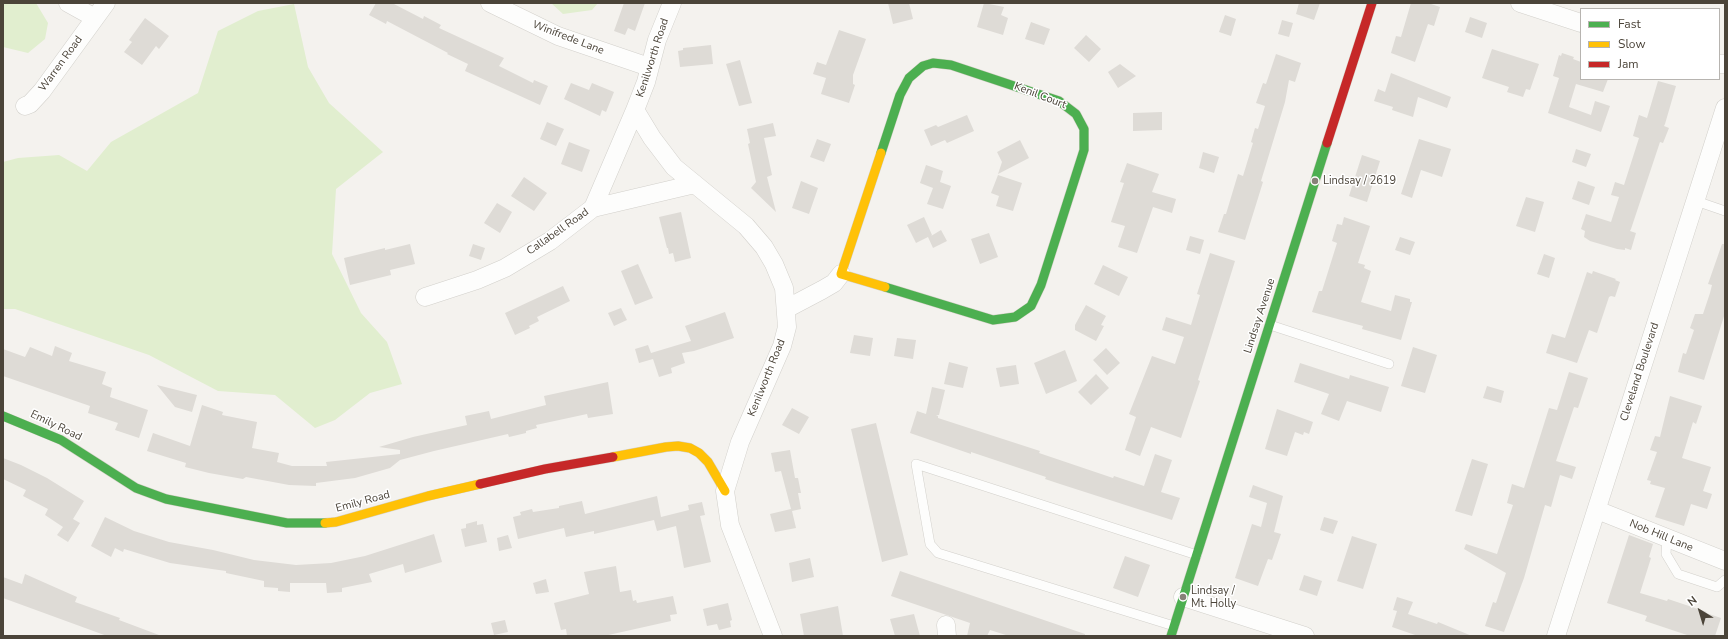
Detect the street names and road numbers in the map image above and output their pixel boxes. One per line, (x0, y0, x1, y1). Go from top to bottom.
street label: Kenilworth Road (634, 17, 672, 99)
street label: Winifrede Lane (530, 18, 606, 58)
street label: Warren Road (36, 34, 86, 94)
street label: Kenil Court (1012, 80, 1068, 112)
street label: Callabell Road (524, 206, 592, 258)
street label: Lindsay Avenue (1242, 277, 1278, 355)
street label: Cleveland Boulevard (1618, 321, 1662, 423)
street label: Kenilworth Road (745, 337, 789, 419)
street label: Emily Road (28, 408, 84, 444)
street label: Emily Road (334, 488, 392, 516)
street label: Nob Hill Lane (1627, 517, 1695, 555)

